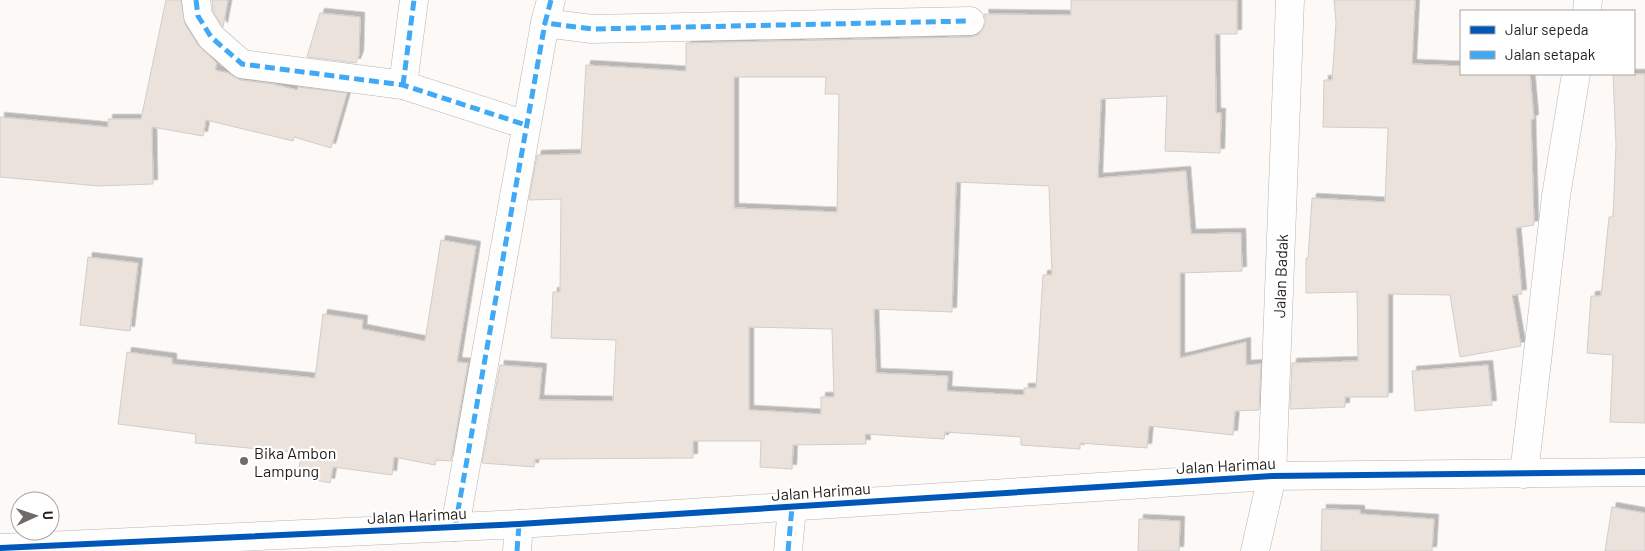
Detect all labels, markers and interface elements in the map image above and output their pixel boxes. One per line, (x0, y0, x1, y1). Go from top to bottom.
legend (1460, 10, 1635, 75)
text: Jalur sepeda (1505, 20, 1589, 38)
text: Jalan setapak (1505, 45, 1596, 63)
street label: Jalan Badak (1269, 234, 1291, 318)
place label: Bika Ambon Lampung (254, 443, 336, 480)
street label: Jalan Harimau (1176, 453, 1276, 477)
marker: Bika Ambon Lampung (238, 455, 250, 467)
street label: Jalan Harimau (771, 478, 871, 504)
north arrow (10, 491, 60, 541)
street label: Jalan Harimau (367, 503, 467, 527)
text: U (40, 510, 57, 520)

